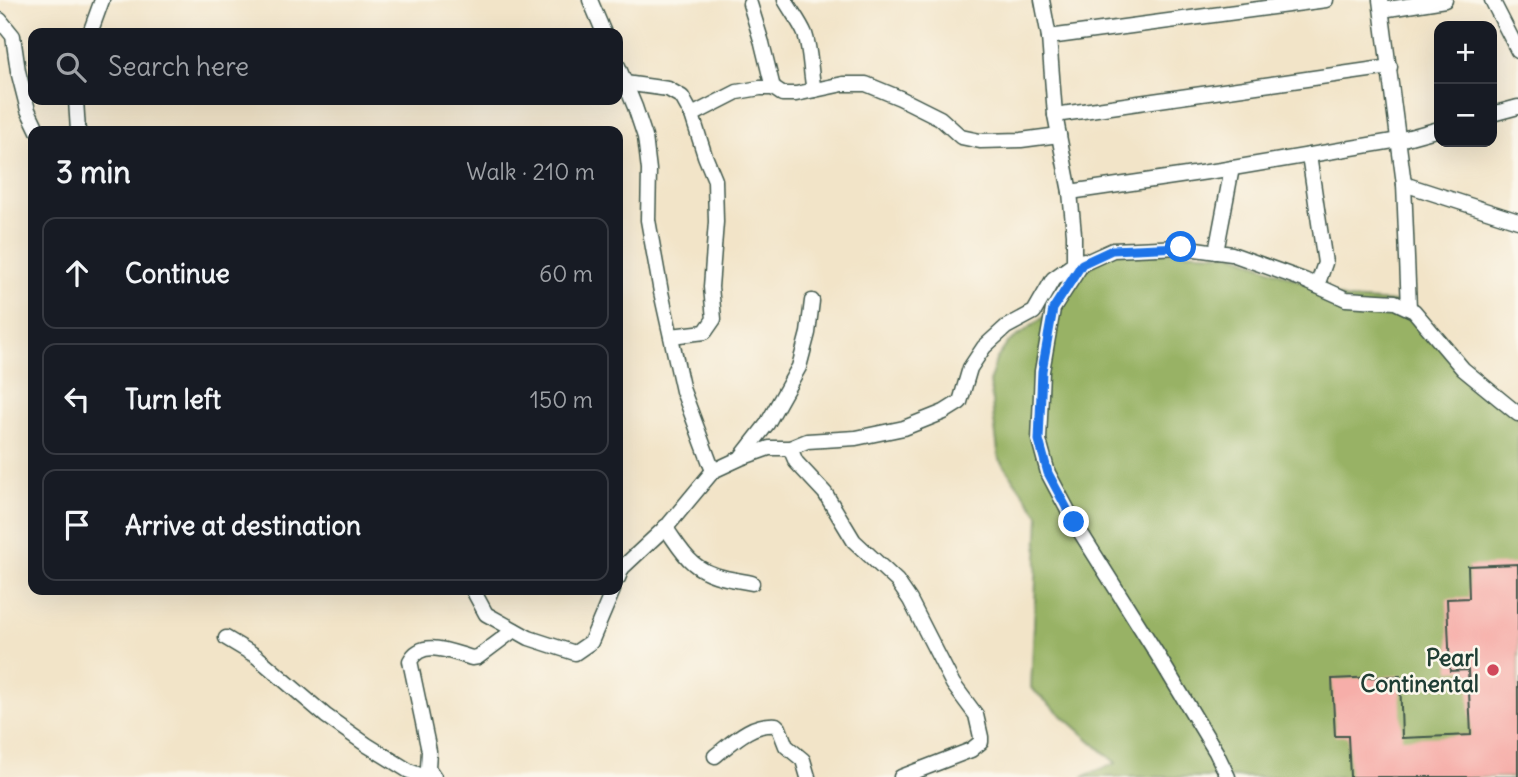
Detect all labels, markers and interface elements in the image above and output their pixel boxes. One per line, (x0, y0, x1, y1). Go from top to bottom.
map controls (1434, 21, 1497, 147)
button: + (1434, 21, 1497, 84)
search box (28, 28, 623, 105)
icon: search (52, 48, 90, 86)
text: Search here (108, 50, 249, 83)
button: − (1434, 84, 1497, 147)
text: 3 min (56, 153, 131, 191)
text: Walk · 210 m (466, 157, 595, 186)
route start (1165, 231, 1196, 262)
icon: ahead (58, 254, 96, 292)
text: Continue (125, 257, 230, 290)
text: 60 m (539, 259, 593, 288)
icon: left (58, 380, 96, 418)
text: Turn left (125, 383, 221, 416)
text: 150 m (530, 385, 593, 414)
icon: arrive (58, 506, 96, 544)
route end (1058, 506, 1089, 537)
text: Arrive at destination (125, 509, 361, 542)
place label: Pearl Continental (1360, 643, 1479, 698)
marker: Pearl Continental (1485, 662, 1501, 678)

